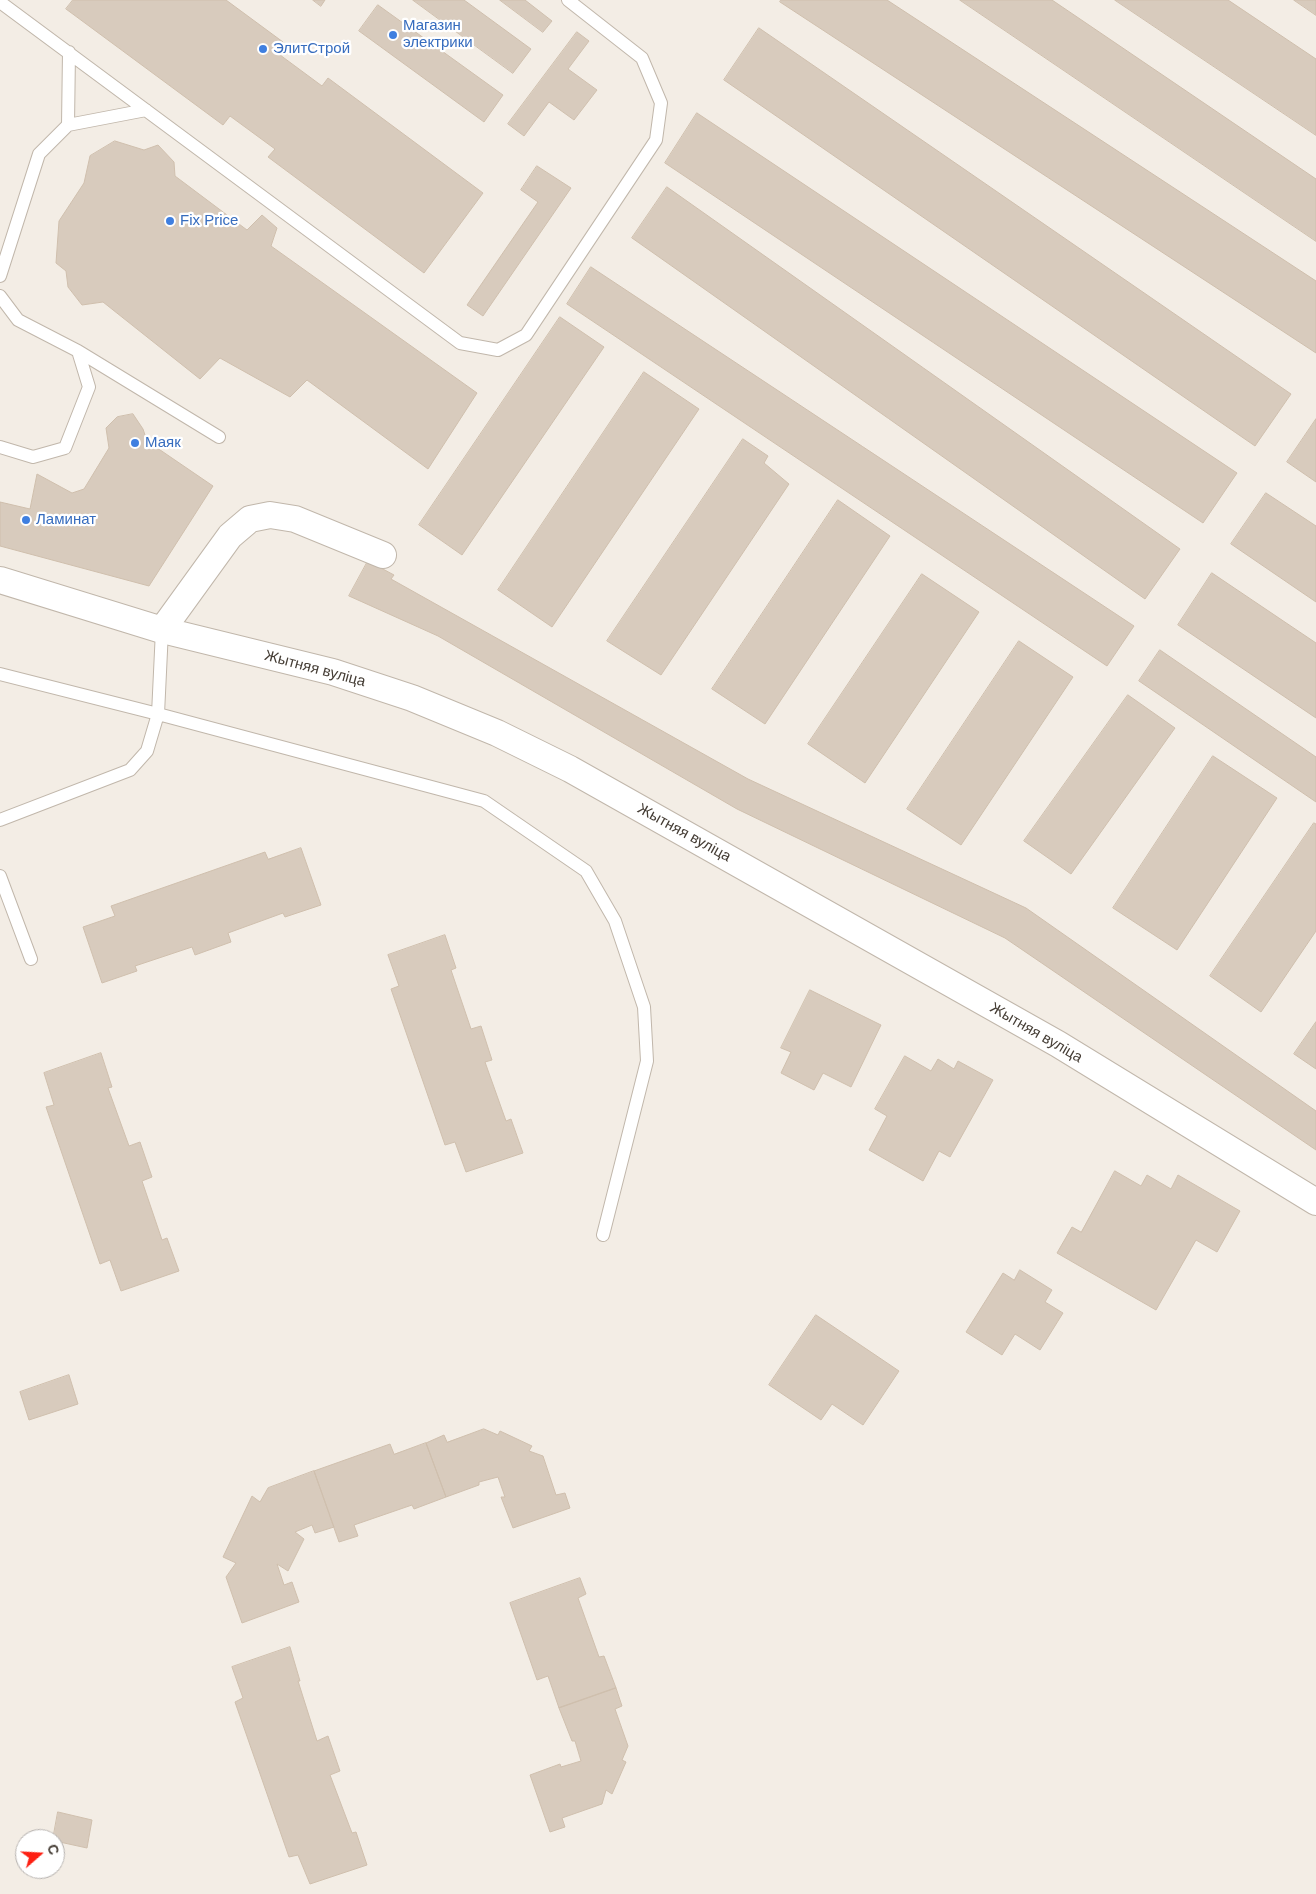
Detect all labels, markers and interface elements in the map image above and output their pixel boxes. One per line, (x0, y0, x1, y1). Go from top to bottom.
place label: Магазин электрики (403, 17, 473, 52)
marker: Магазин электрики (387, 29, 399, 41)
place label: ЭлитСтрой (273, 40, 350, 58)
marker: ЭлитСтрой (257, 43, 269, 55)
place label: Fix Price (180, 212, 238, 230)
marker: Fix Price (164, 215, 176, 227)
place label: Маяк (145, 434, 181, 452)
marker: Маяк (129, 437, 141, 449)
place label: Ламинат (36, 511, 96, 529)
marker: Ламинат (20, 514, 32, 526)
street label: Жытняя вуліца (262, 647, 368, 691)
street label: Жытняя вуліца (634, 800, 734, 866)
street label: Жытняя вуліца (986, 999, 1086, 1067)
north arrow (15, 1829, 65, 1879)
text: С (44, 1842, 62, 1857)

